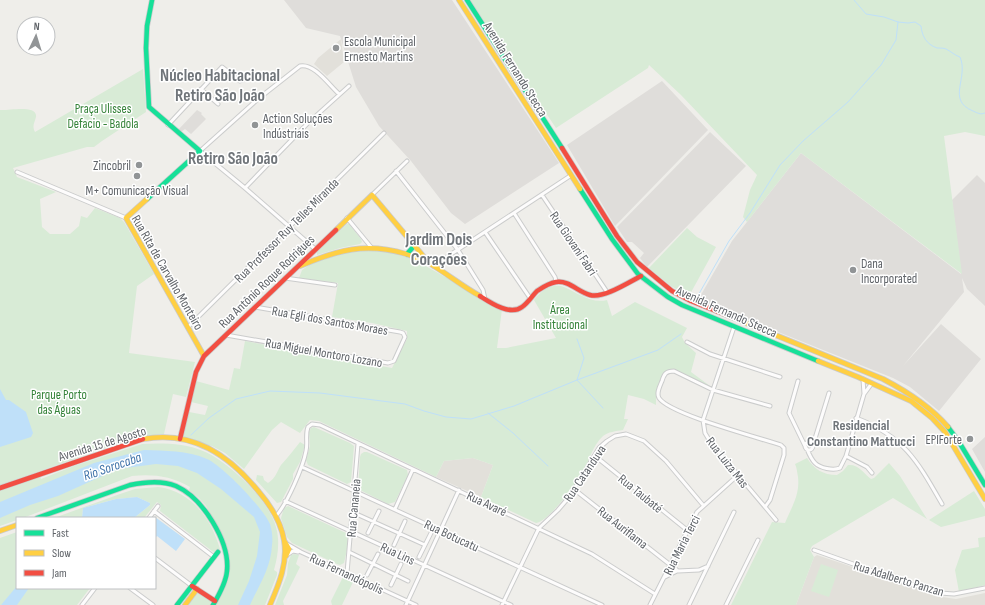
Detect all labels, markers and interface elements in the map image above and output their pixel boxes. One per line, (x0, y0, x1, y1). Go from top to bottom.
north arrow (16, 16, 56, 56)
street label: Avenida Fernando Stecca (479, 18, 551, 120)
text: N (33, 20, 40, 33)
place label: Escola Municipal Ernesto Martins (344, 34, 416, 65)
marker: Escola Municipal Ernesto Martins (331, 43, 341, 53)
district label: Núcleo Habitacional Retiro São João (160, 66, 280, 106)
park label: Praça Ulisses Defacio - Badola (67, 101, 139, 132)
place label: Action Soluções Indústriais (262, 111, 333, 142)
marker: Action Soluções Indústriais (250, 120, 260, 130)
district label: Retiro São João (188, 149, 278, 169)
place label: Zincobril (93, 158, 131, 174)
marker: Zincobril (134, 160, 144, 170)
marker: M+ Comunicação Visual (132, 171, 142, 181)
street label: Rua Professor Ruy Telles Miranda (231, 175, 342, 286)
place label: M+ Comunicação Visual (86, 183, 188, 199)
street label: Rua Giovani Fabri (546, 208, 600, 279)
street label: Rua Rita de Carvalho Monteiro (128, 212, 207, 333)
district label: Jardim Dois Corações (405, 230, 473, 270)
street label: Rua Antônio Roque Rodrigues (215, 231, 318, 332)
place label: Dana Incorporated (861, 256, 917, 287)
marker: Dana Incorporated (848, 265, 858, 275)
street label: Avenida Fernando Stecca (673, 282, 779, 341)
park label: Área Institucional (533, 302, 587, 333)
street label: Rua Egli dos Santos Moraes (271, 303, 389, 339)
street label: Rua Miguel Montoro Lozano (264, 335, 384, 371)
park label: Parque Porto das Águas (31, 387, 87, 418)
district label: Residencial Constantino Mattucci (807, 417, 915, 450)
street label: Avenida 15 de Agosto (56, 423, 148, 465)
place label: EPIForte (925, 432, 962, 448)
street label: Rua Luiza Mas (702, 434, 752, 492)
marker: EPIForte (965, 434, 975, 444)
street label: Rua Catanduva (560, 442, 610, 505)
water label: Rio Sorocaba (81, 449, 144, 484)
street label: Rua Taubaté (615, 471, 666, 517)
street label: Rua Cananeia (343, 478, 365, 538)
street label: Rua Avaré (464, 488, 509, 520)
street label: Rua Auriflama (594, 503, 651, 552)
street label: Rua Maria Terci (660, 513, 704, 578)
street label: Rua Botucatu (422, 516, 481, 556)
legend (16, 517, 156, 589)
text: Fast (52, 526, 69, 541)
street label: Rua Lins (378, 539, 418, 569)
text: Slow (52, 546, 71, 561)
street label: Rua Fernandópolis (307, 550, 386, 598)
street label: Rua Adalberto Panzan (852, 558, 946, 600)
text: Jam (51, 566, 67, 581)

